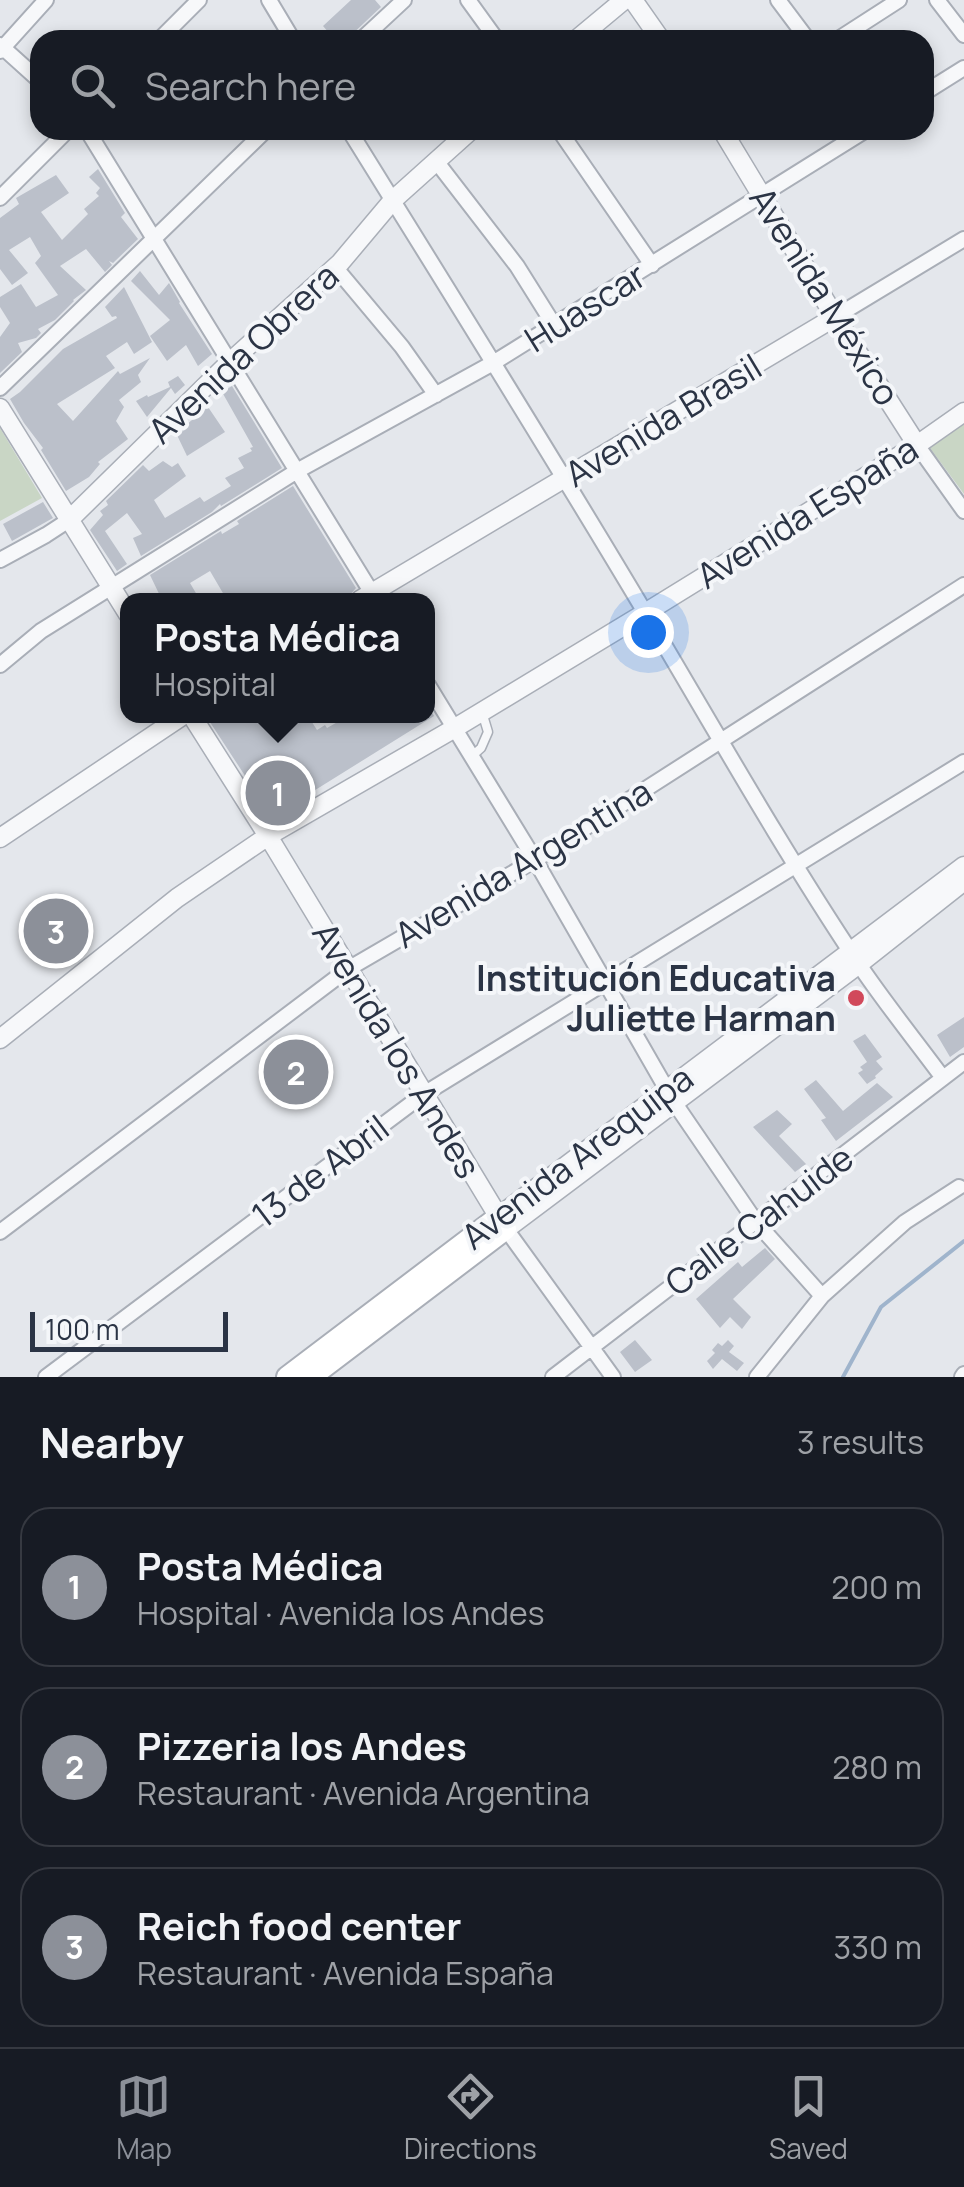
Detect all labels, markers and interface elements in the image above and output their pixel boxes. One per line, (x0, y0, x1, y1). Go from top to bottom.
search box (30, 30, 934, 140)
icon: search (65, 58, 120, 113)
text: Search here (145, 59, 356, 111)
street label: Avenida México (739, 178, 911, 414)
street label: Huascar (516, 251, 654, 363)
street label: Avenida Obrera (137, 252, 349, 454)
street label: Avenida Brasil (556, 342, 770, 498)
street label: Avenida España (687, 425, 927, 599)
popup (120, 593, 435, 723)
your location (623, 607, 674, 658)
text: Posta Médica (154, 610, 401, 662)
text: Hospital (154, 662, 276, 706)
pin: 1 (246, 756, 310, 830)
street label: Avenida Argentina (386, 767, 660, 959)
pin: 3 (23, 894, 88, 968)
street label: Avenida los Andes (302, 913, 492, 1187)
place label: Institución Educativa Juliette Harman (476, 954, 836, 1042)
marker: Institución Educativa Juliette Harman (845, 987, 867, 1009)
pin: 2 (264, 1034, 328, 1110)
street label: Avenida Arequipa (451, 1054, 703, 1260)
street label: 13 de Abril (242, 1104, 398, 1238)
street label: Calle Cahuide (655, 1134, 863, 1306)
scale bar (30, 1307, 228, 1352)
text: 100 m (45, 1310, 119, 1348)
text: Nearby (40, 1413, 184, 1471)
text: 3 results (797, 1420, 924, 1464)
text: Posta Médica (137, 1539, 383, 1591)
text: 1 (67, 1565, 82, 1609)
text: 200 m (831, 1565, 922, 1609)
text: Hospital · Avenida los Andes (137, 1591, 545, 1635)
text: Pizzeria los Andes (137, 1719, 467, 1771)
text: 2 (65, 1745, 84, 1789)
text: 280 m (832, 1745, 922, 1789)
text: Restaurant · Avenida Argentina (137, 1771, 590, 1815)
text: Reich food center (137, 1899, 461, 1951)
text: 3 (65, 1925, 84, 1969)
text: 330 m (834, 1925, 922, 1969)
text: Restaurant · Avenida España (137, 1951, 554, 1995)
tab: Map (116, 2069, 172, 2167)
tab: Directions (404, 2069, 537, 2167)
tab: Saved (769, 2069, 848, 2167)

